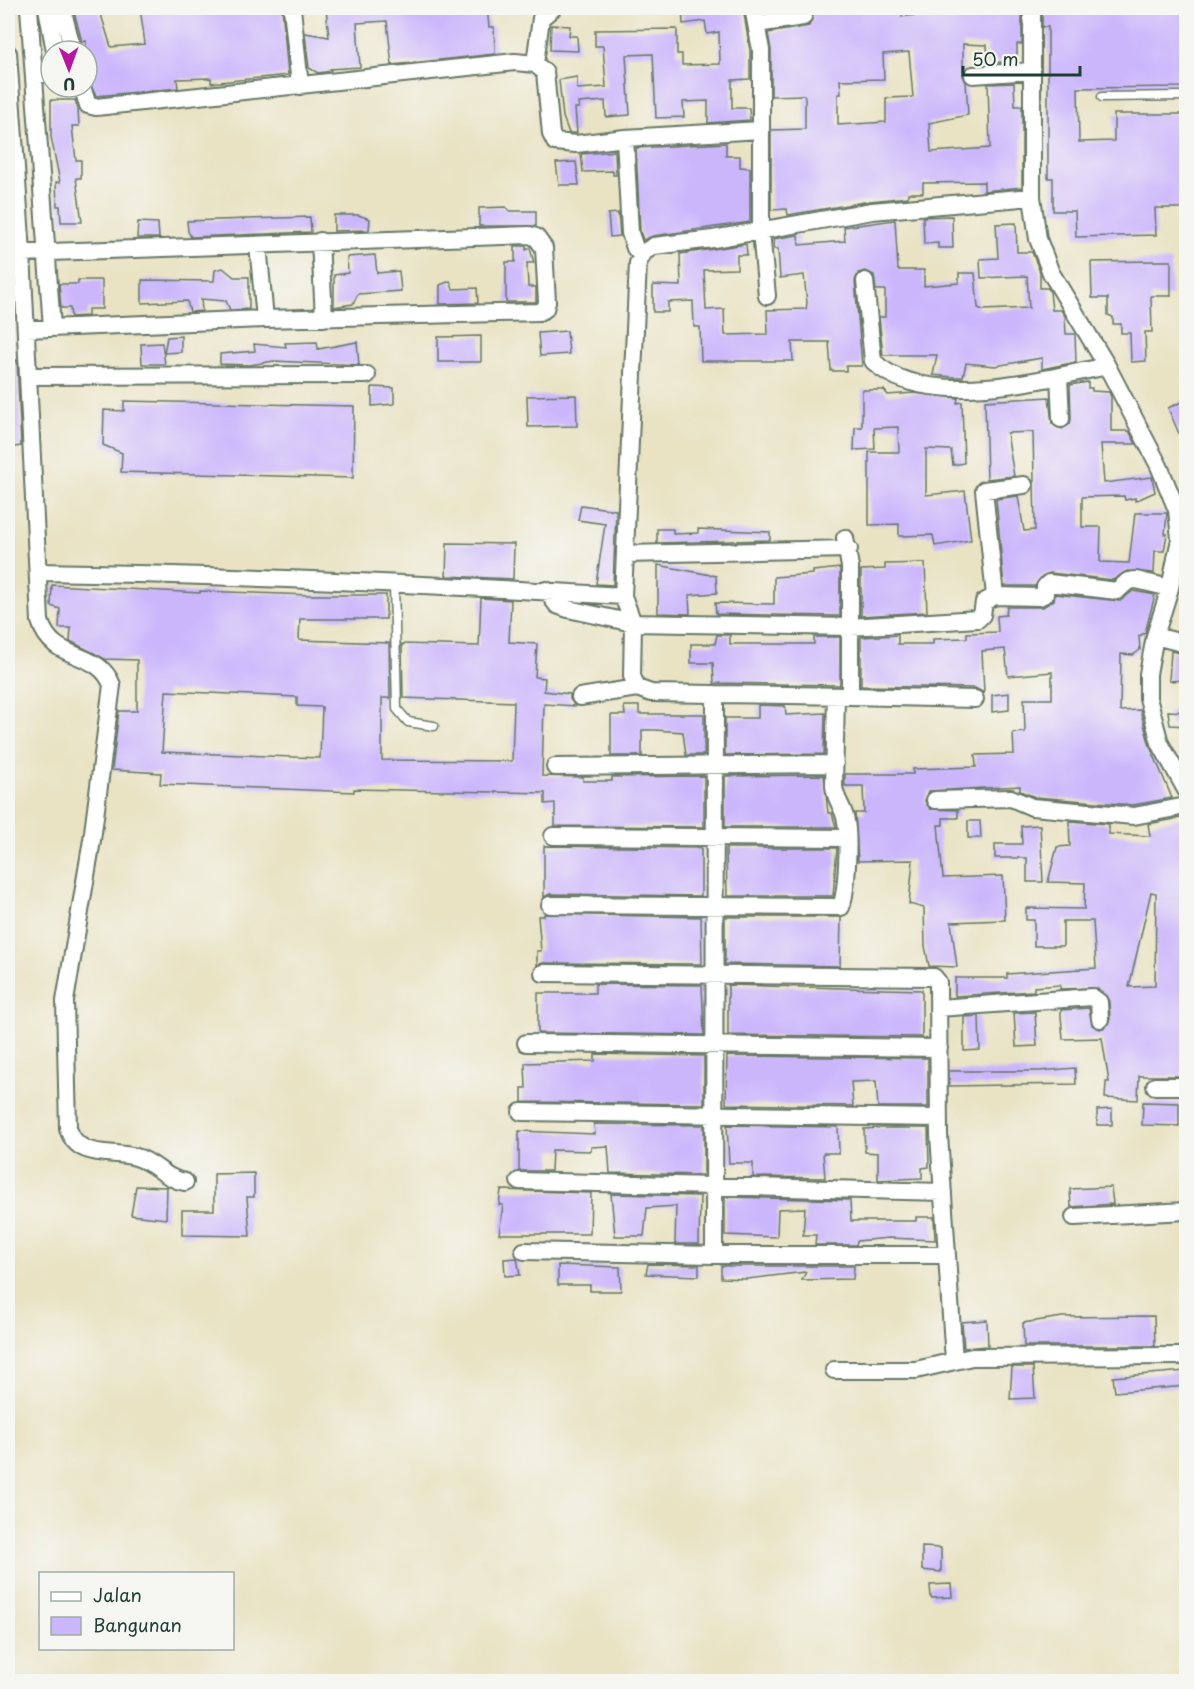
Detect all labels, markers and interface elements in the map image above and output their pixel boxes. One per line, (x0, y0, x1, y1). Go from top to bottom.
north arrow (39, 39, 99, 99)
scale bar (963, 39, 1080, 77)
text: 50 m (972, 45, 1019, 72)
text: U (63, 73, 76, 97)
legend (39, 1572, 234, 1650)
text: Jalan (93, 1581, 142, 1608)
text: Bangunan (93, 1611, 182, 1638)

